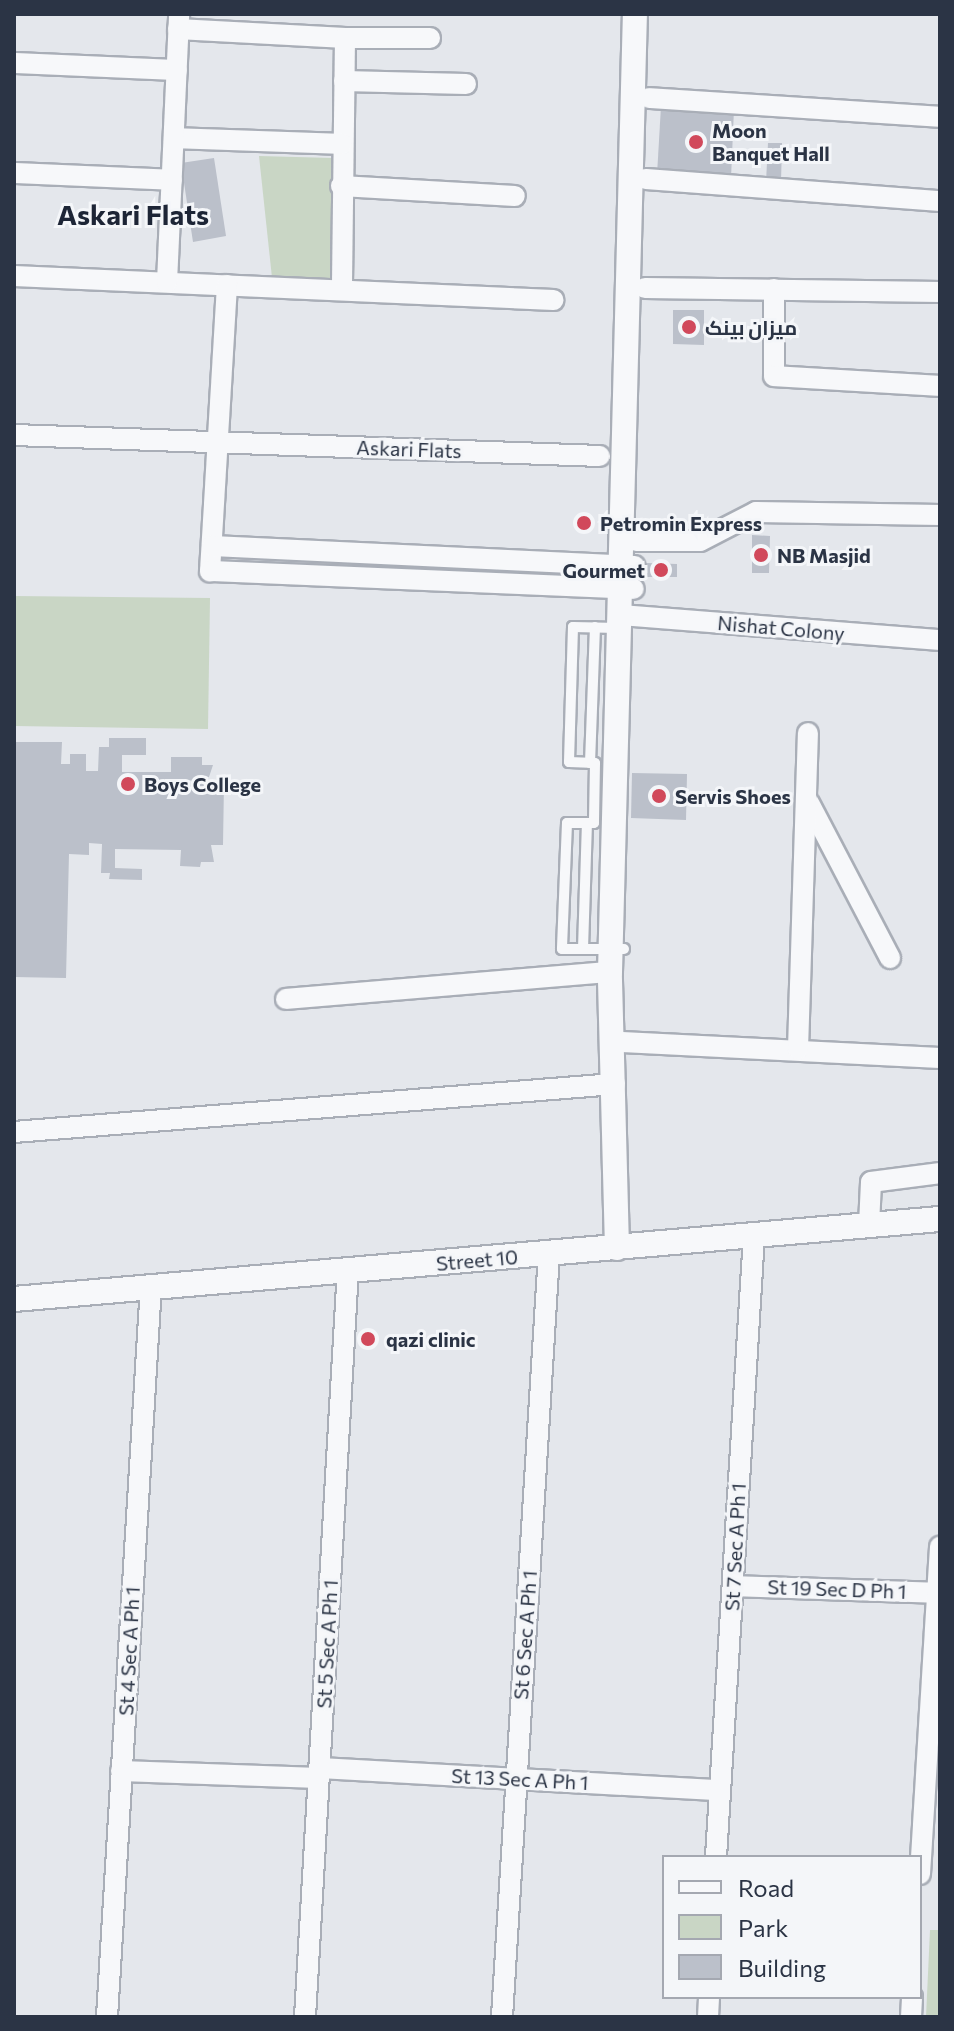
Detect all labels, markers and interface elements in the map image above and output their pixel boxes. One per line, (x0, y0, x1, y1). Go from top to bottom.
place label: Moon Banquet Hall (712, 118, 830, 165)
marker: Moon Banquet Hall (687, 133, 705, 151)
district label: Askari Flats (57, 197, 209, 231)
place label: میزان بینک (705, 315, 797, 339)
marker: میزان بینک (680, 318, 698, 336)
street label: Askari Flats (356, 435, 462, 463)
place label: Petromin Express (600, 511, 762, 535)
marker: Petromin Express (575, 514, 593, 532)
place label: NB Masjid (777, 543, 871, 567)
marker: NB Masjid (752, 546, 770, 564)
place label: Gourmet (562, 558, 645, 582)
marker: Gourmet (652, 561, 670, 579)
street label: Nishat Colony (716, 610, 846, 646)
place label: Boys College (144, 772, 261, 796)
marker: Boys College (119, 775, 137, 793)
place label: Servis Shoes (675, 784, 791, 808)
marker: Servis Shoes (650, 787, 668, 805)
street label: Street 10 (435, 1244, 519, 1276)
place label: qazi clinic (386, 1327, 476, 1351)
marker: qazi clinic (357, 1328, 379, 1350)
street label: St 7 Sec A Ph 1 (720, 1482, 750, 1612)
street label: St 6 Sec A Ph 1 (509, 1570, 541, 1700)
street label: St 19 Sec D Ph 1 (767, 1575, 907, 1603)
street label: St 5 Sec A Ph 1 (312, 1579, 342, 1709)
street label: St 4 Sec A Ph 1 (114, 1586, 144, 1716)
street label: St 13 Sec A Ph 1 (451, 1763, 589, 1795)
legend (662, 1855, 922, 1999)
text: Road (738, 1873, 794, 1902)
text: Park (738, 1913, 788, 1942)
text: Building (738, 1953, 826, 1982)

